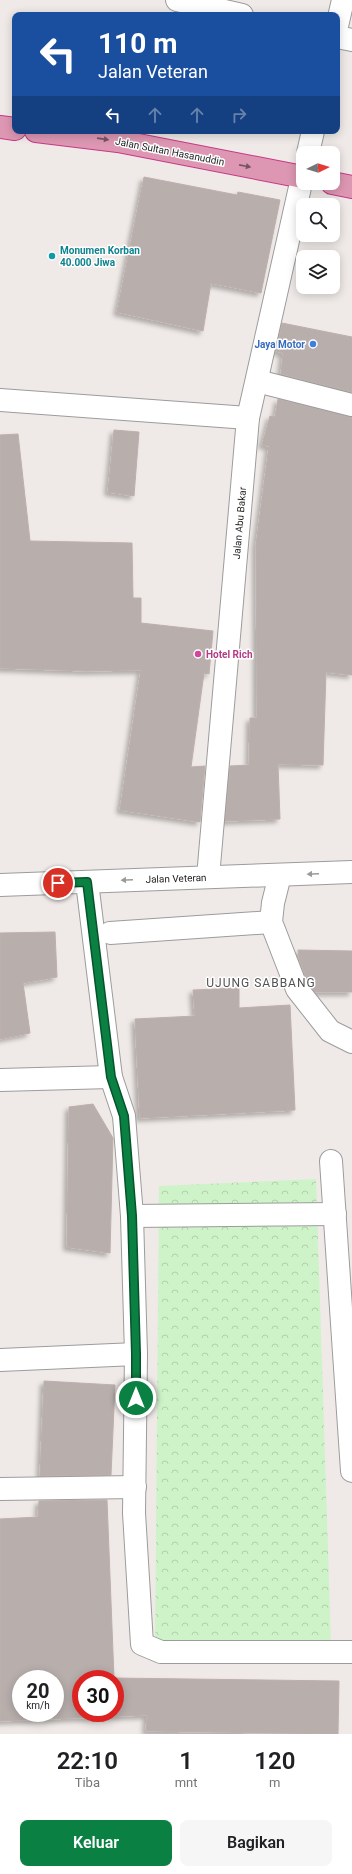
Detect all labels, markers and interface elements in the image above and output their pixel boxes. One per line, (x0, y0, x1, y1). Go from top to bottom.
text: 110 m (98, 27, 177, 60)
icon: left (32, 28, 84, 80)
text: Jalan Veteran (98, 61, 208, 82)
icon: left (102, 104, 124, 126)
icon: ahead (144, 104, 166, 126)
icon: ahead (186, 104, 208, 126)
icon: right (228, 104, 250, 126)
one-way arrow (97, 136, 109, 142)
street label: Jalan Sultan Hasanuddin (114, 136, 225, 167)
north arrow (296, 146, 340, 190)
map controls (296, 146, 340, 294)
one-way arrow (238, 163, 251, 169)
button: search (296, 198, 340, 242)
place label: Monumen Korban 40.000 Jiwa (60, 245, 140, 268)
button: layers (296, 250, 340, 294)
marker: Monumen Korban 40.000 Jiwa (47, 251, 57, 261)
place label: Jaya Motor (254, 339, 305, 350)
marker: Jaya Motor (308, 339, 318, 349)
street label: Jalan Abu Bakar (231, 486, 248, 560)
marker: Hotel Rich (193, 649, 203, 659)
place label: Hotel Rich (206, 649, 253, 660)
pin (41, 866, 75, 900)
one-way arrow (307, 870, 319, 877)
icon: arrive (47, 872, 69, 894)
street label: Jalan Veteran (145, 872, 207, 885)
one-way arrow (120, 877, 133, 883)
district label: UJUNG SABBANG (206, 976, 316, 990)
position arrow (115, 1377, 157, 1419)
speed limit sign: 30 (72, 1670, 124, 1722)
text: 20 (27, 1679, 49, 1703)
text: km/h (26, 1700, 50, 1711)
text: 22:10 (57, 1747, 118, 1775)
text: 1 (179, 1747, 193, 1775)
text: 120 (254, 1747, 295, 1775)
text: Tiba (75, 1775, 100, 1790)
text: mnt (175, 1775, 198, 1790)
text: m (269, 1775, 280, 1790)
button: Keluar (20, 1820, 172, 1866)
button: Bagikan (180, 1820, 332, 1866)

